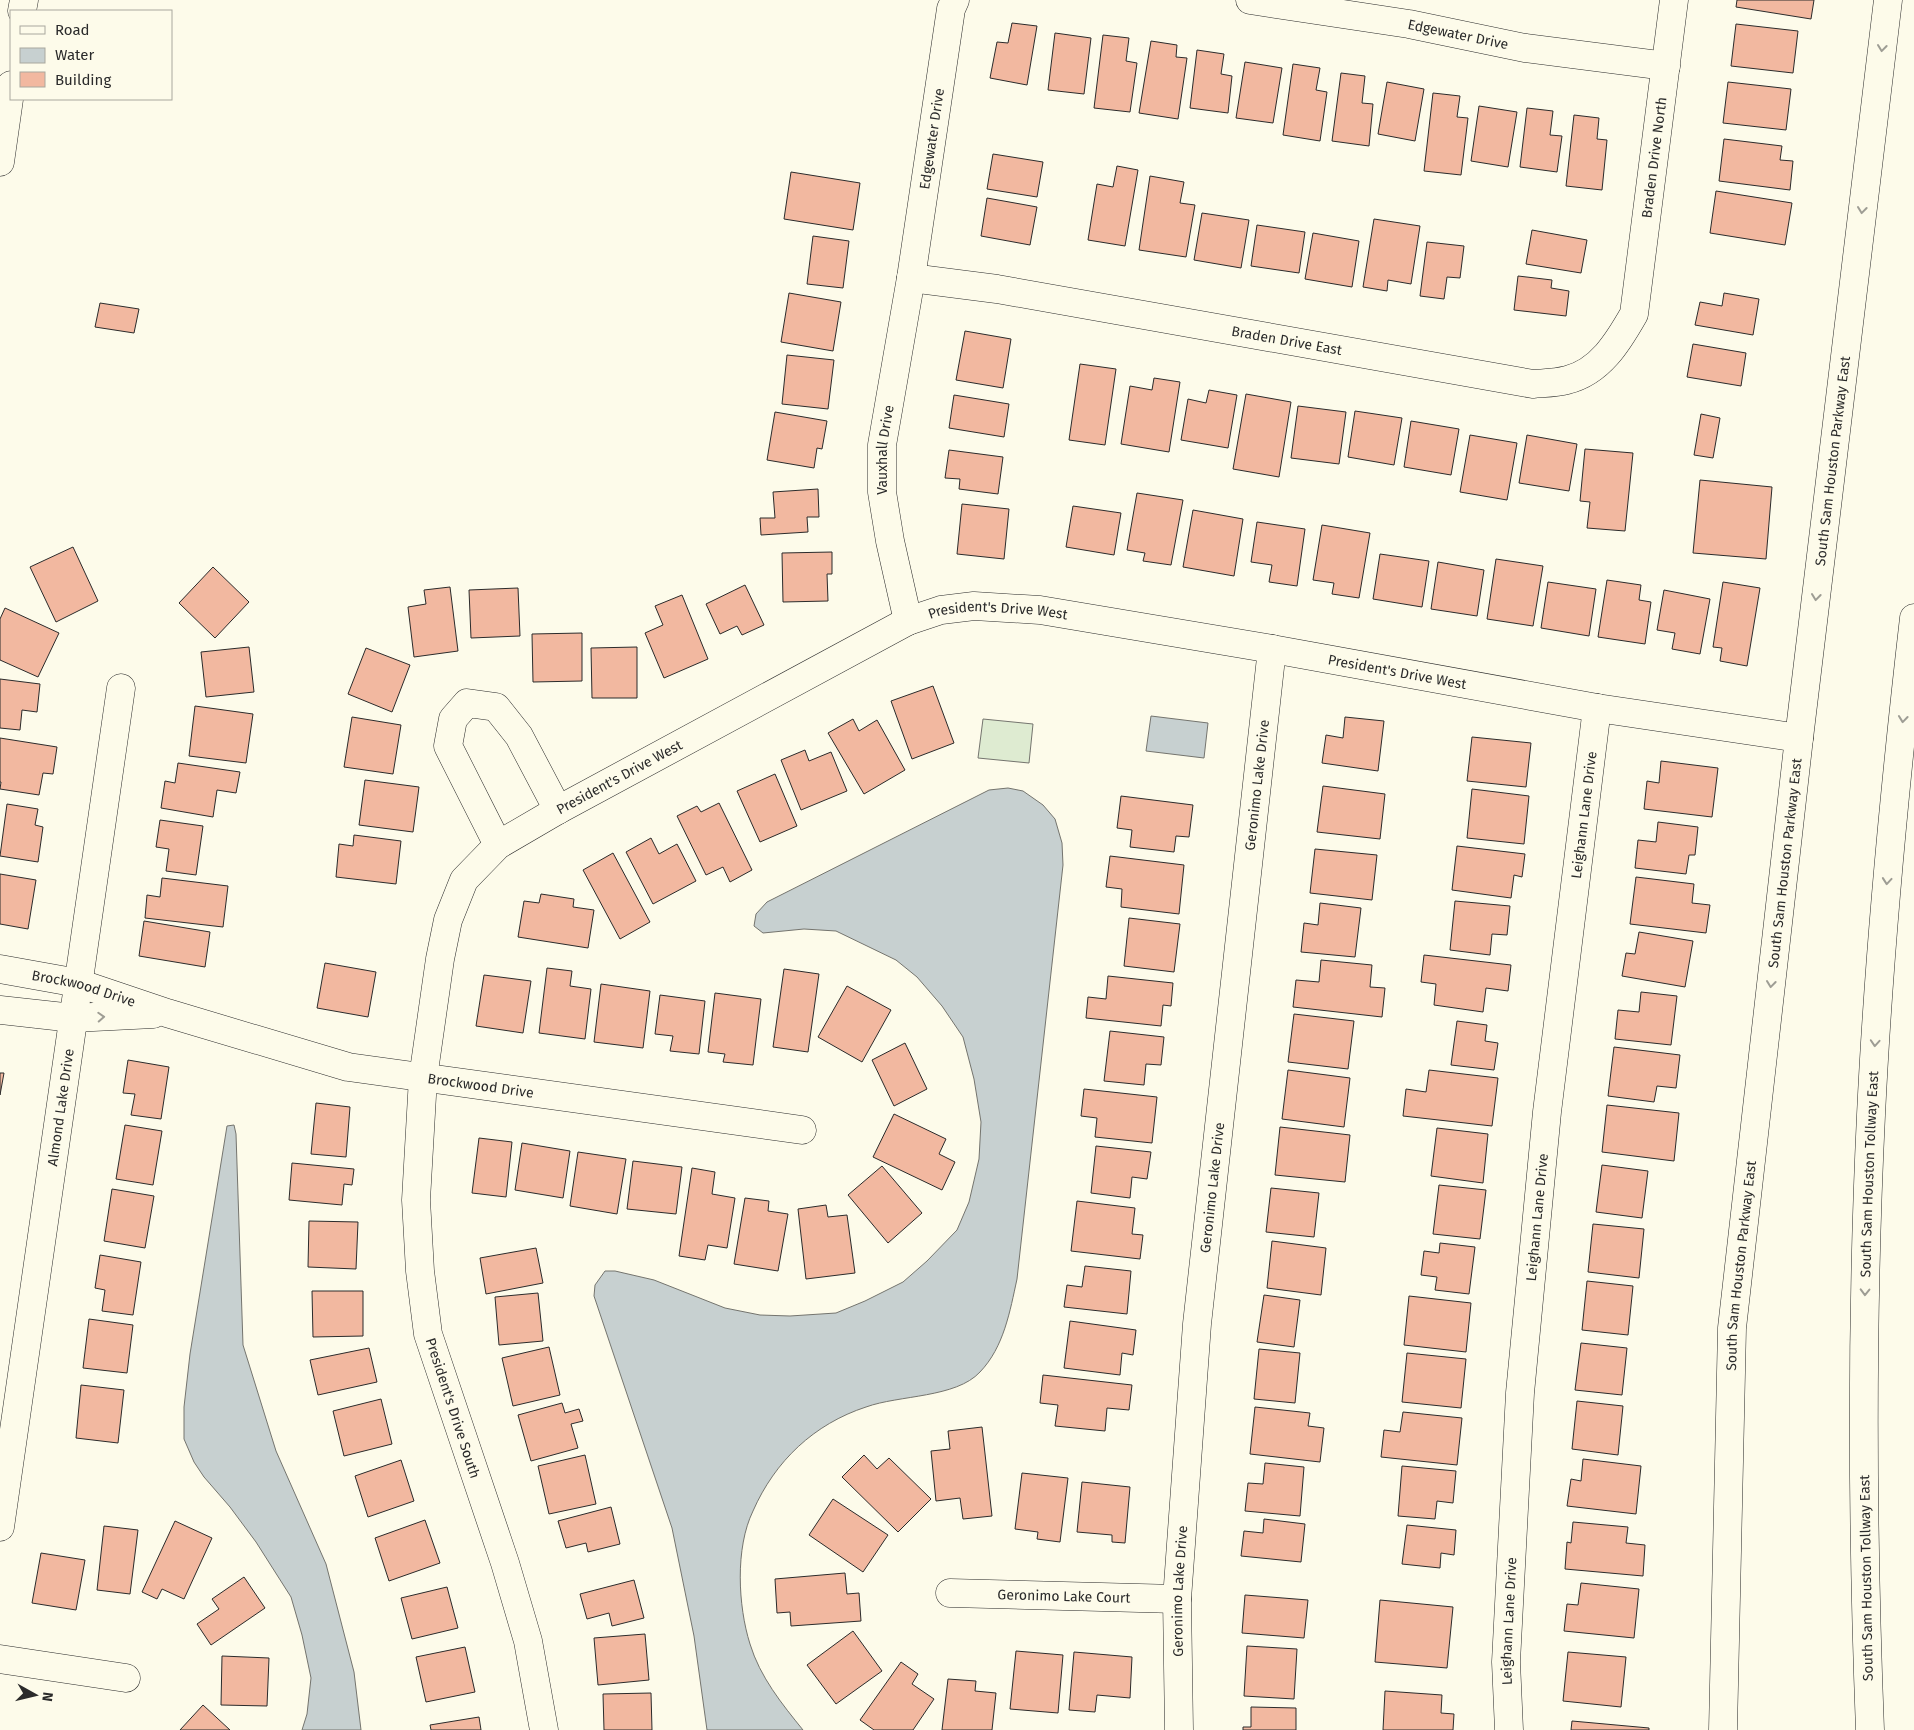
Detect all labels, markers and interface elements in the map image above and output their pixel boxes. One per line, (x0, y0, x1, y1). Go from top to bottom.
legend (10, 10, 172, 100)
street label: Edgewater Drive (1406, 16, 1510, 53)
text: Road (55, 21, 90, 39)
one-way arrow (1877, 45, 1888, 53)
text: Water (55, 46, 94, 64)
text: Building (55, 71, 111, 89)
street label: Edgewater Drive (916, 87, 948, 191)
street label: Braden Drive North (1638, 96, 1671, 219)
one-way arrow (1857, 206, 1868, 214)
street label: Braden Drive East (1230, 323, 1344, 359)
street label: South Sam Houston Parkway East (1812, 354, 1854, 567)
street label: Vauxhall Drive (874, 404, 898, 495)
one-way arrow (1811, 593, 1822, 601)
street label: President's Drive West (926, 598, 1070, 624)
street label: President's Drive West (1326, 651, 1469, 693)
one-way arrow (1898, 715, 1909, 723)
street label: Geronimo Lake Drive (1242, 719, 1273, 851)
street label: President's Drive West (553, 736, 686, 818)
street label: Leighann Lane Drive (1568, 750, 1601, 880)
street label: South Sam Houston Parkway East (1765, 756, 1806, 969)
one-way arrow (1882, 877, 1893, 885)
street label: Brockwood Drive (30, 967, 138, 1011)
one-way arrow (1766, 981, 1777, 989)
one-way arrow (97, 1011, 105, 1022)
one-way arrow (1870, 1039, 1881, 1047)
street label: Almond Lake Drive (44, 1048, 78, 1167)
street label: Brockwood Drive (426, 1070, 535, 1102)
street label: South Sam Houston Tollway East (1857, 1070, 1882, 1278)
street label: Geronimo Lake Drive (1197, 1121, 1228, 1254)
street label: Leighann Lane Drive (1523, 1153, 1552, 1282)
street label: South Sam Houston Parkway East (1723, 1159, 1760, 1371)
one-way arrow (1859, 1289, 1870, 1297)
street label: President's Drive South (422, 1336, 483, 1481)
street label: South Sam Houston Tollway East (1856, 1474, 1877, 1681)
street label: Geronimo Lake Drive (1169, 1525, 1191, 1657)
street label: Leighann Lane Drive (1498, 1557, 1520, 1686)
street label: Geronimo Lake Court (997, 1586, 1132, 1607)
north arrow (10, 1670, 60, 1720)
text: N (38, 1691, 56, 1703)

